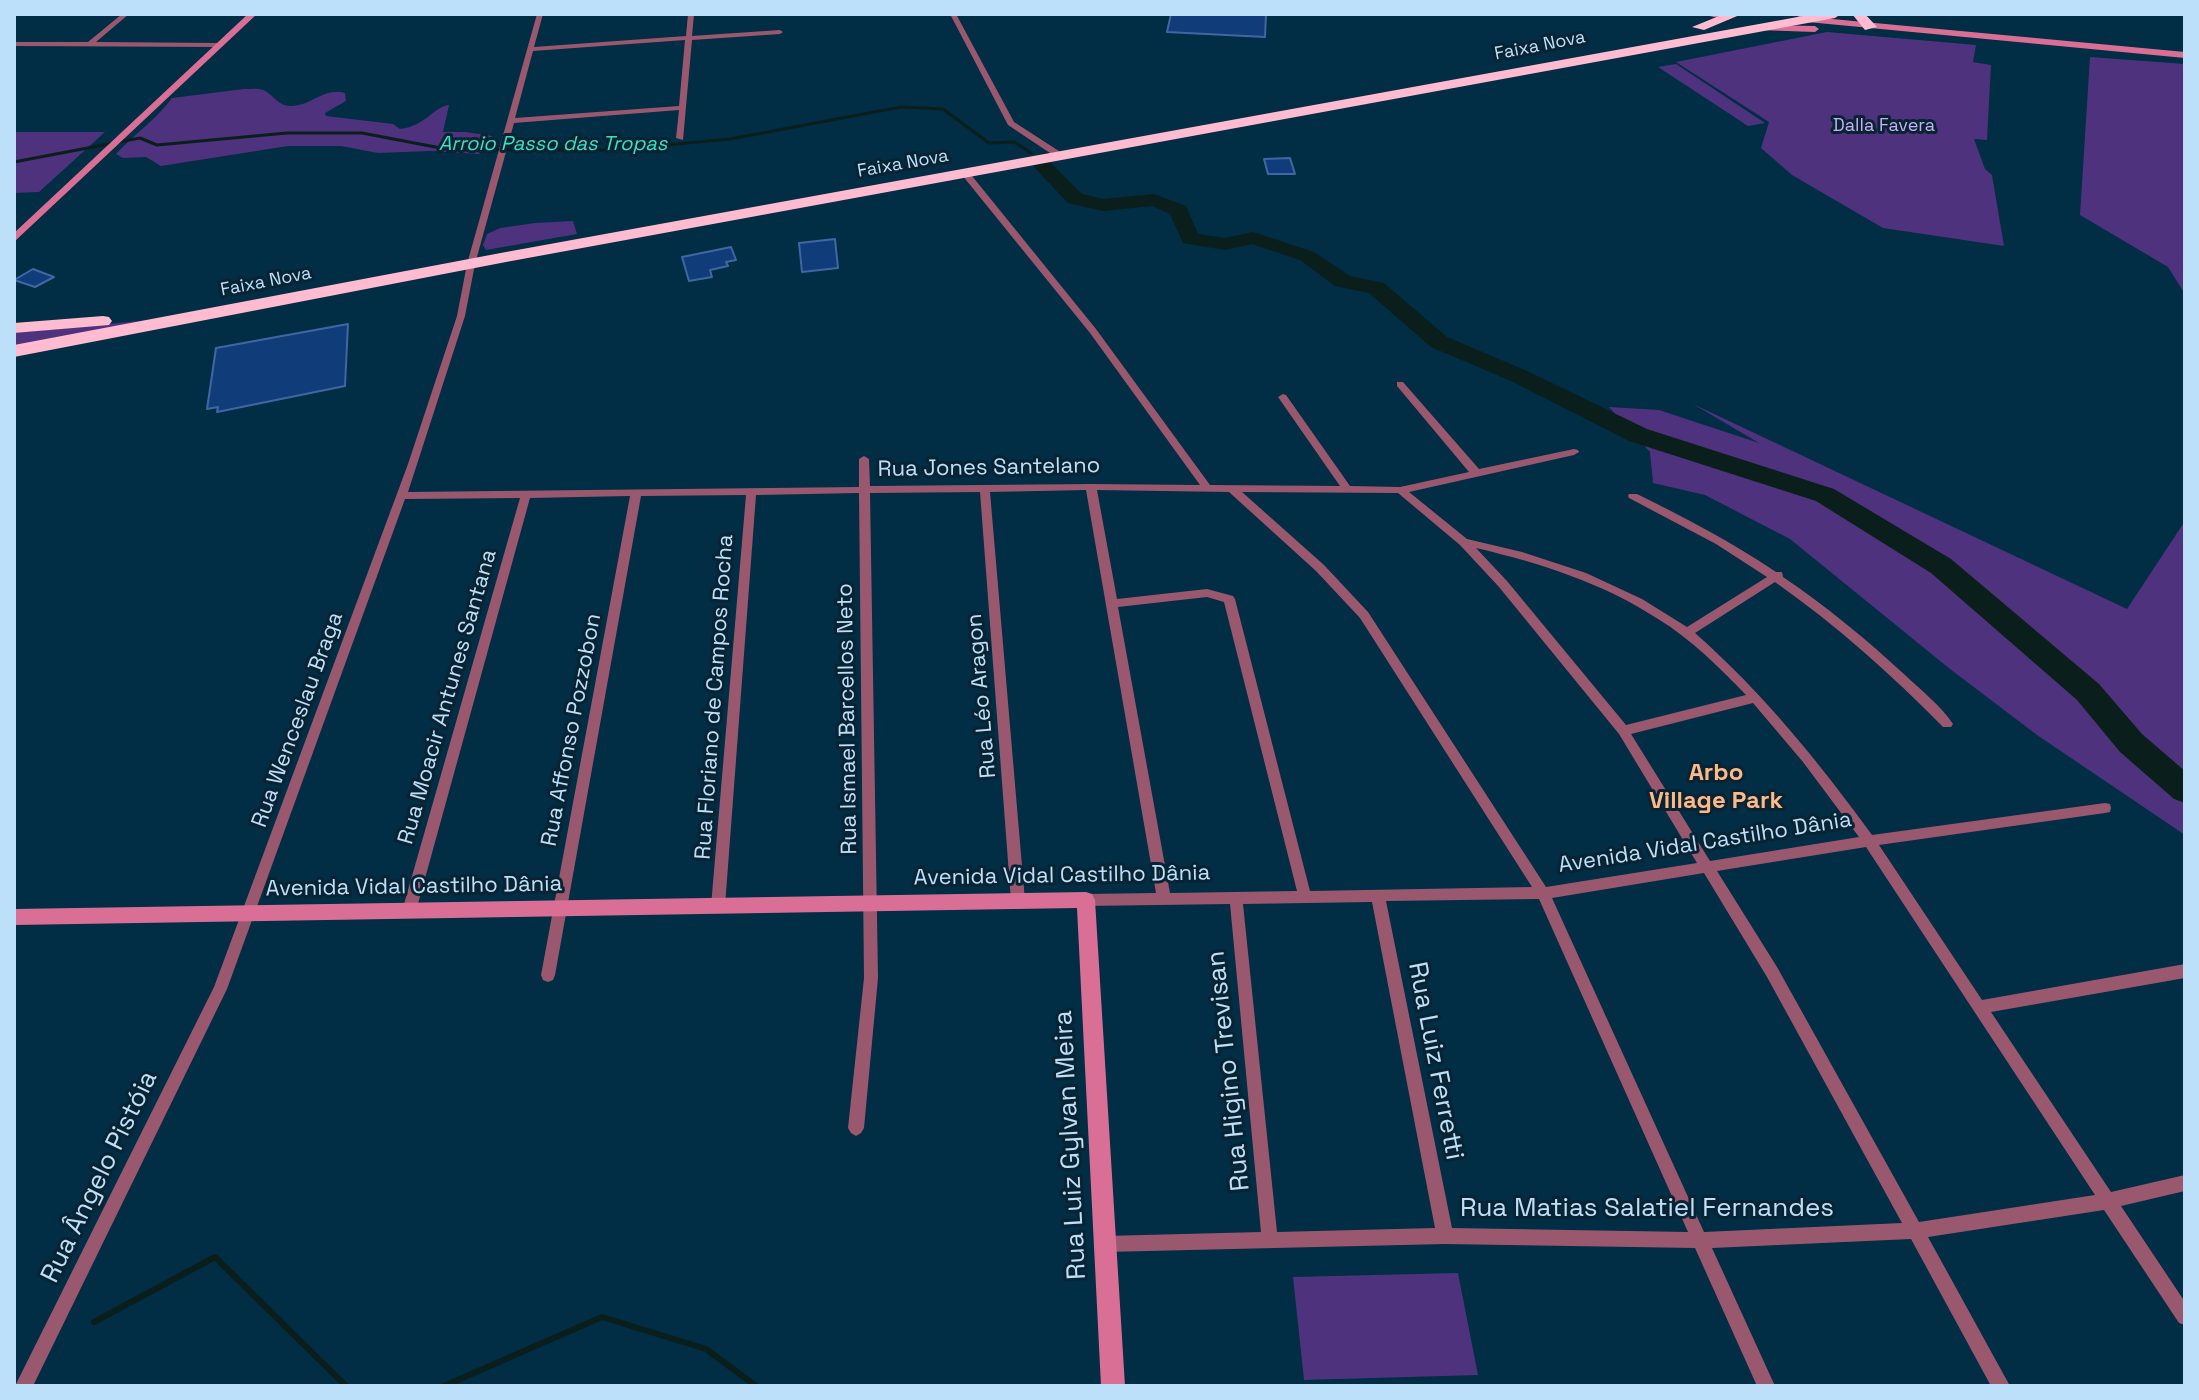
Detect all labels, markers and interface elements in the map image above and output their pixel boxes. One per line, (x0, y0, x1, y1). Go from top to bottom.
street label: Faixa Nova (1493, 27, 1587, 65)
park label: Dalla Favera (1833, 115, 1935, 137)
water label: Arroio Passo das Tropas (439, 133, 667, 157)
street label: Faixa Nova (856, 145, 950, 183)
street label: Faixa Nova (219, 263, 313, 301)
street label: Rua Jones Santelano (877, 453, 1101, 483)
street label: Rua Floriano de Campos Rocha (690, 534, 740, 860)
street label: Rua Moacir Antunes Santana (393, 546, 503, 848)
street label: Rua Ismael Barcellos Neto (832, 583, 864, 855)
street label: Rua Wenceslau Braga (247, 609, 349, 831)
street label: Rua Affonso Pozzobon (536, 611, 608, 849)
street label: Rua Léo Aragon (962, 613, 1002, 779)
district label: Arbo Village Park (1649, 759, 1783, 815)
street label: Avenida Vidal Castilho Dânia (1556, 807, 1854, 879)
street label: Avenida Vidal Castilho Dânia (914, 860, 1210, 892)
street label: Avenida Vidal Castilho Dânia (266, 871, 562, 903)
street label: Rua Higino Trevisan (1201, 949, 1257, 1193)
street label: Rua Luiz Ferretti (1401, 959, 1469, 1163)
street label: Rua Luiz Gylvan Meira (1048, 1010, 1094, 1280)
street label: Rua Ângelo Pistóia (35, 1066, 165, 1288)
street label: Rua Matias Salatiel Fernandes (1460, 1193, 1834, 1225)

